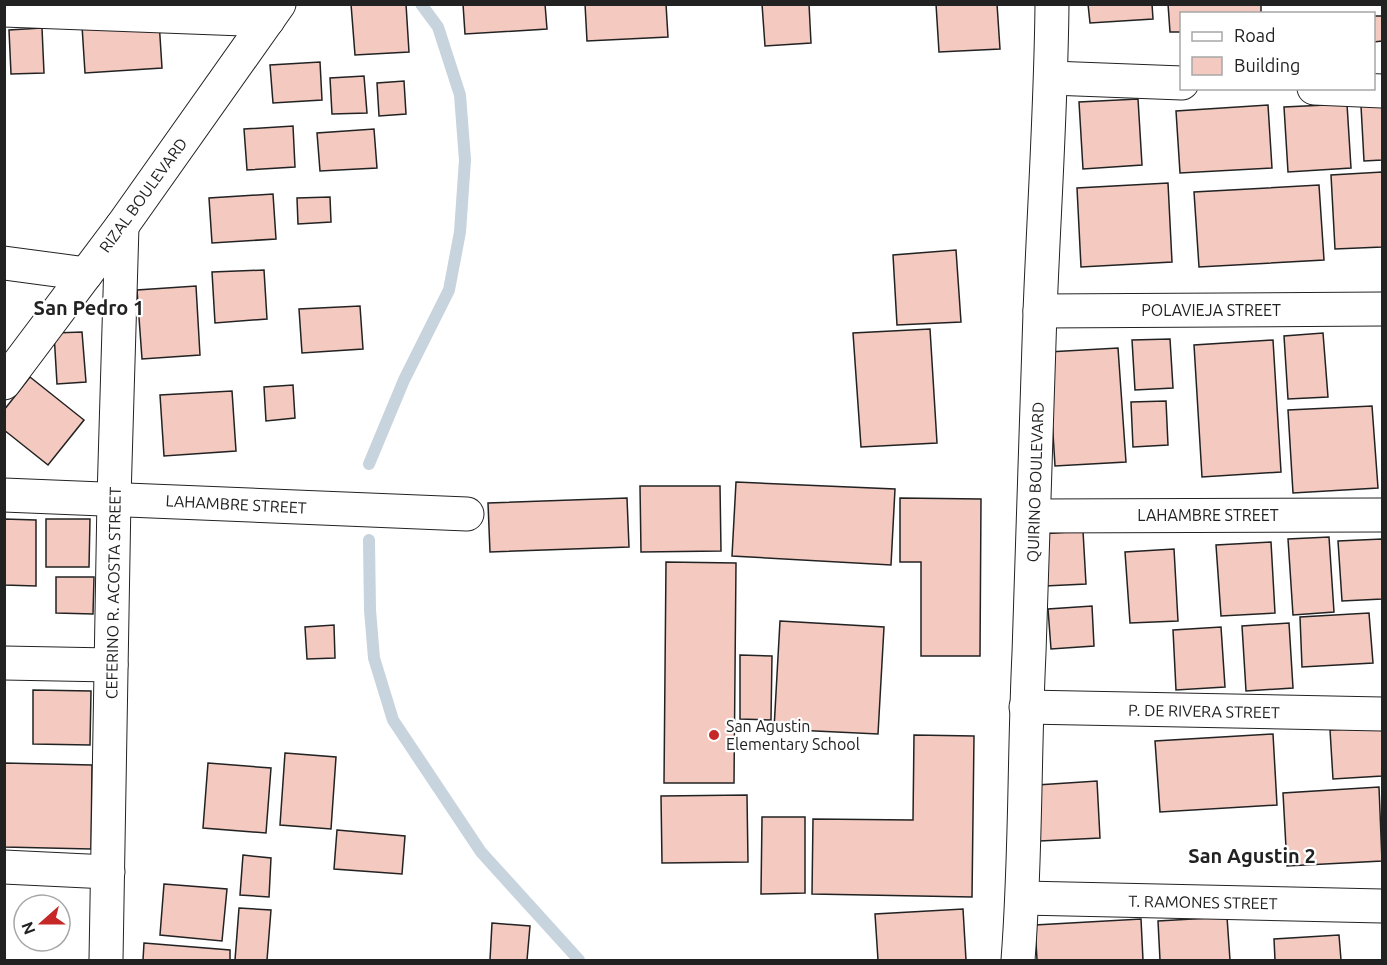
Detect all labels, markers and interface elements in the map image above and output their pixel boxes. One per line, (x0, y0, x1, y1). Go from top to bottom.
legend (1180, 12, 1375, 90)
text: Road (1234, 25, 1276, 45)
text: Building (1234, 55, 1300, 75)
street label: RIZAL BOULEVARD (95, 134, 191, 256)
district label: San Pedro 1 (34, 296, 144, 319)
street label: POLAVIEJA STREET (1141, 301, 1281, 319)
street label: QUIRINO BOULEVARD (1023, 401, 1047, 563)
street label: CEFERINO R. ACOSTA STREET (102, 487, 124, 699)
street label: LAHAMBRE STREET (165, 491, 307, 517)
street label: LAHAMBRE STREET (1137, 506, 1279, 524)
street label: P. DE RIVERA STREET (1128, 701, 1280, 721)
place label: San Agustin Elementary School (726, 717, 860, 753)
marker: San Agustin Elementary School (707, 728, 721, 742)
district label: San Agustin 2 (1188, 844, 1316, 867)
street label: T. RAMONES STREET (1128, 892, 1278, 912)
north arrow (12, 893, 72, 953)
text: N (17, 920, 39, 937)

